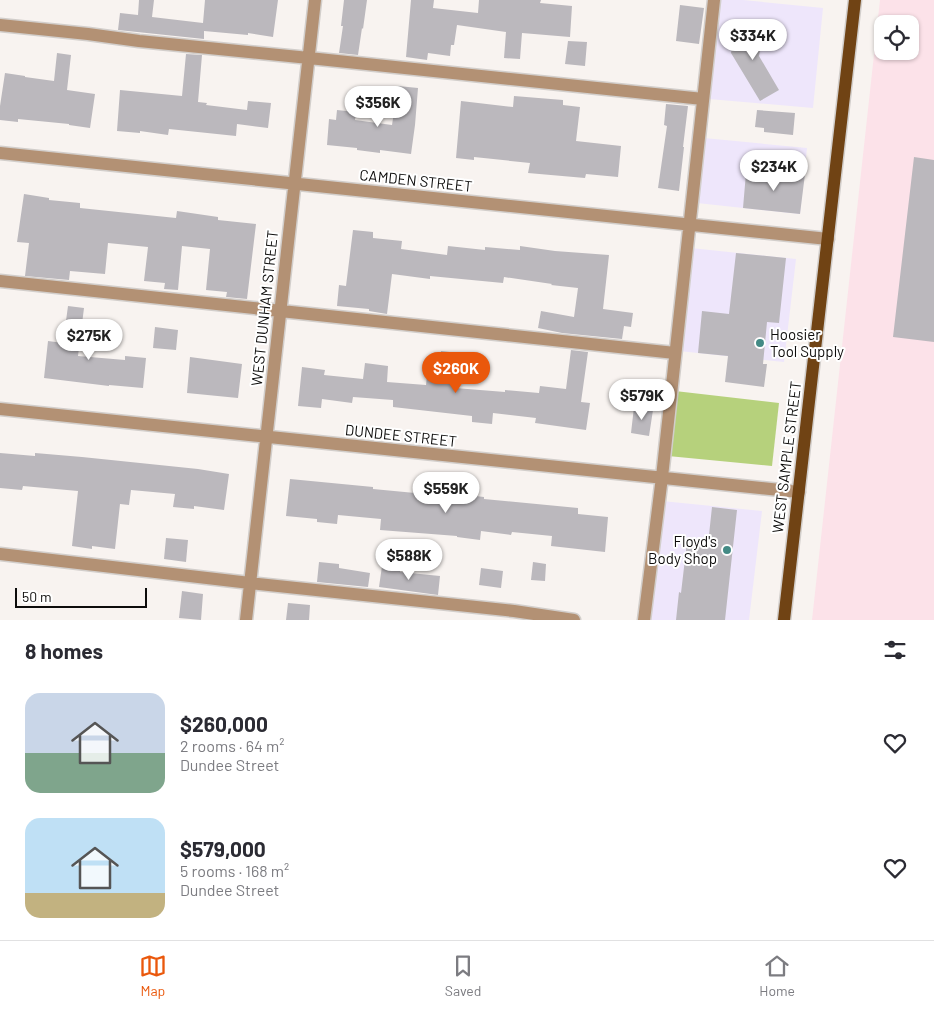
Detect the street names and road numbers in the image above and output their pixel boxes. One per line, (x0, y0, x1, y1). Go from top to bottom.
street label: CAMDEN STREET (359, 165, 473, 195)
street label: WEST DUNHAM STREET (247, 229, 281, 387)
street label: WEST SAMPLE STREET (768, 380, 804, 534)
street label: DUNDEE STREET (344, 420, 458, 450)

